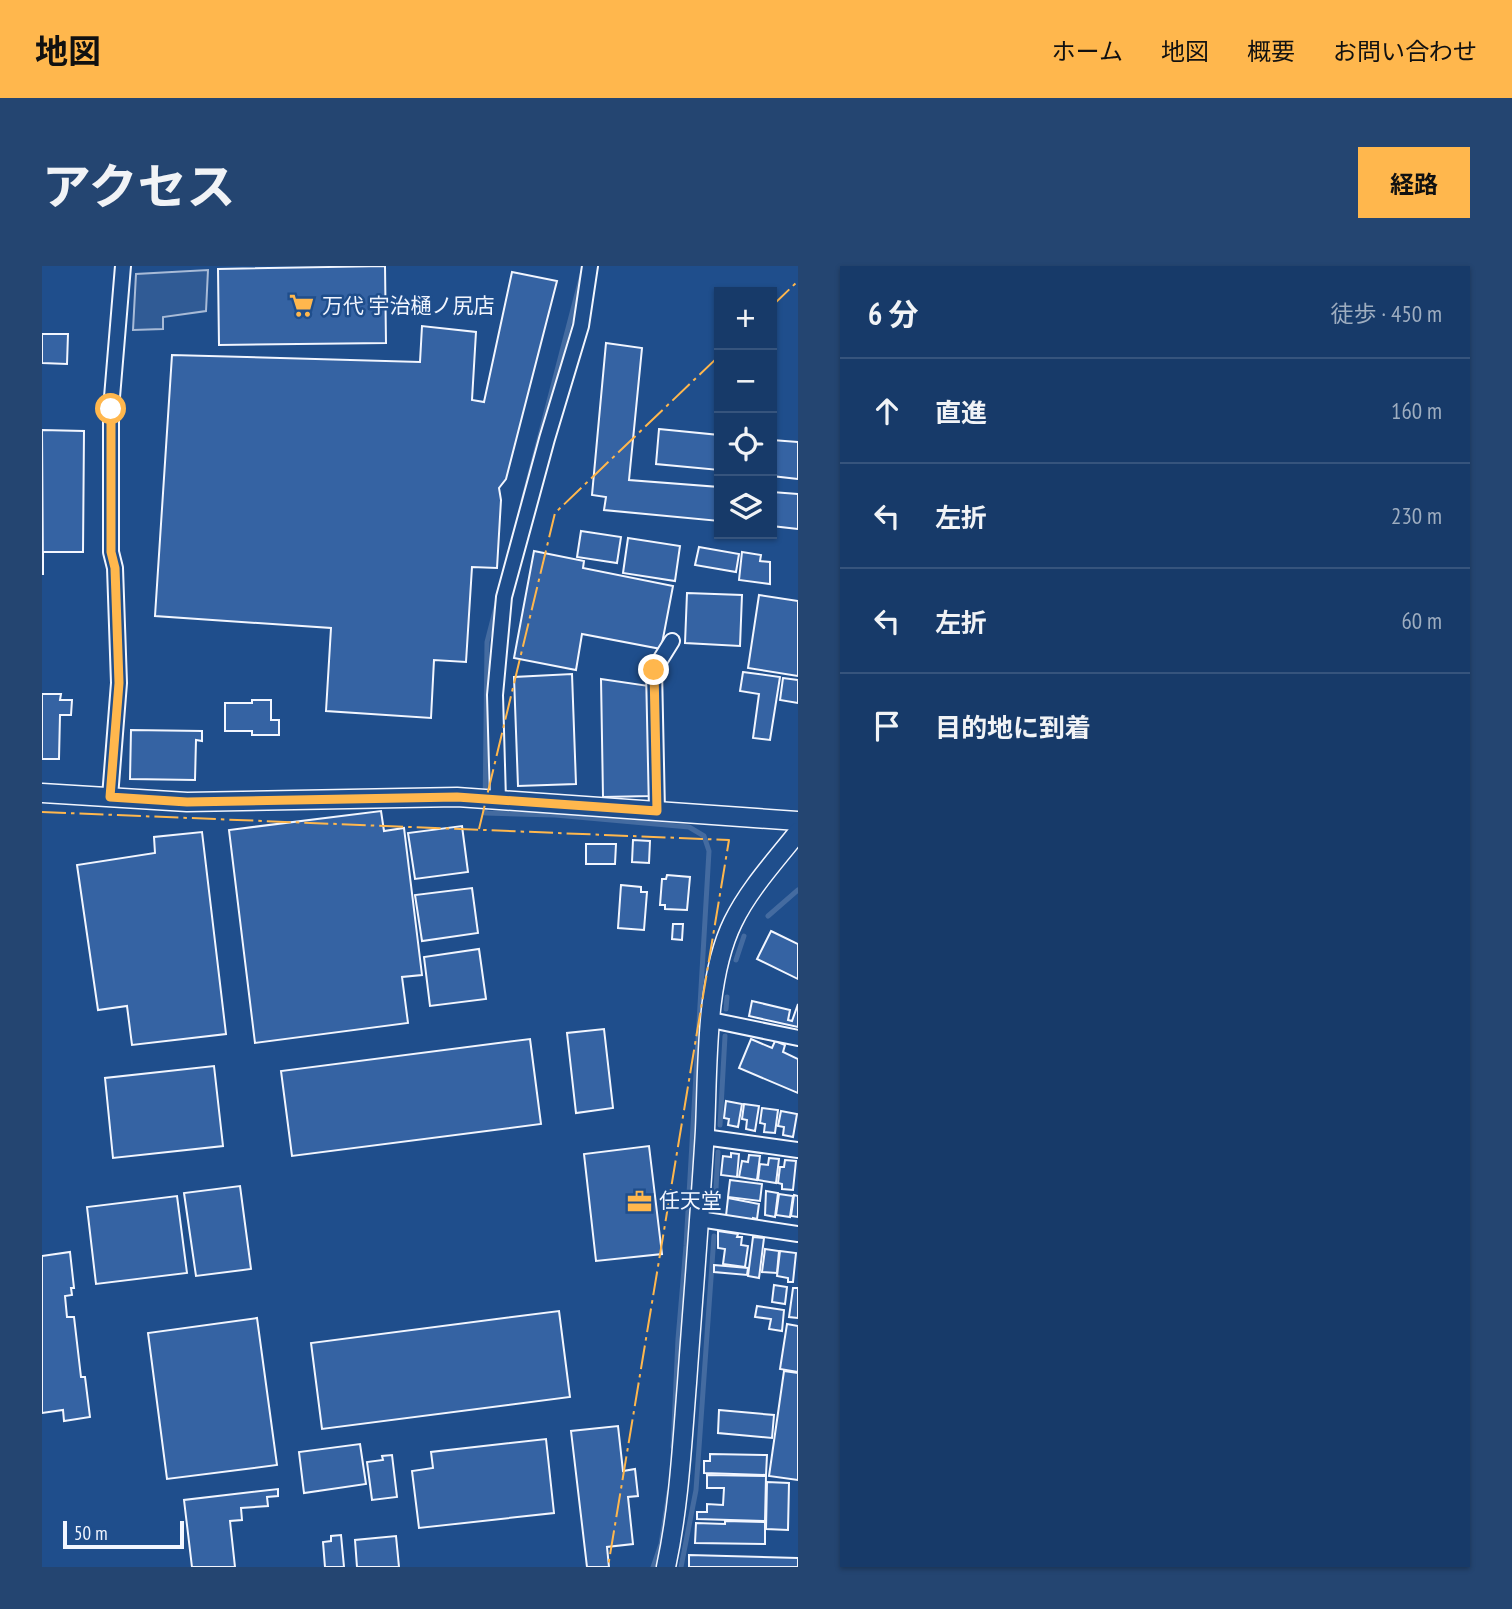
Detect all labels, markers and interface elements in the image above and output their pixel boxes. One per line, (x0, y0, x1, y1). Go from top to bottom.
text: 地図 (35, 29, 101, 72)
text: ホーム (1052, 36, 1123, 67)
text: 地図 (1161, 36, 1209, 67)
text: 概要 (1247, 36, 1295, 67)
text: お問い合わせ (1333, 36, 1477, 67)
button: 経路 (1358, 147, 1470, 218)
text: アクセス (42, 154, 236, 218)
map controls (714, 287, 777, 539)
button: + (714, 287, 777, 350)
supermarket icon: 万代 宇治樋ノ尻店 (288, 292, 316, 320)
place label: 万代 宇治樋ノ尻店 (322, 292, 494, 319)
text: 6 分 (868, 294, 919, 333)
text: 徒歩 · 450 m (1330, 299, 1442, 328)
button: − (714, 350, 777, 413)
icon: ahead (868, 392, 906, 430)
route start (95, 393, 126, 424)
text: 直進 (935, 396, 987, 429)
text: 160 m (1391, 396, 1442, 425)
button: locate (714, 413, 777, 476)
button: layers (714, 476, 777, 539)
icon: left (868, 497, 906, 535)
text: 左折 (935, 501, 987, 534)
text: 230 m (1391, 501, 1442, 530)
icon: left (868, 602, 906, 640)
text: 左折 (935, 606, 987, 639)
text: 60 m (1401, 606, 1442, 635)
route end (638, 654, 669, 685)
icon: arrive (868, 707, 906, 745)
text: 目的地に到着 (935, 711, 1091, 744)
office icon: 任天堂 (625, 1187, 653, 1215)
place label: 任天堂 (659, 1187, 722, 1214)
scale bar (63, 1518, 184, 1550)
text: 50 m (74, 1521, 108, 1545)

